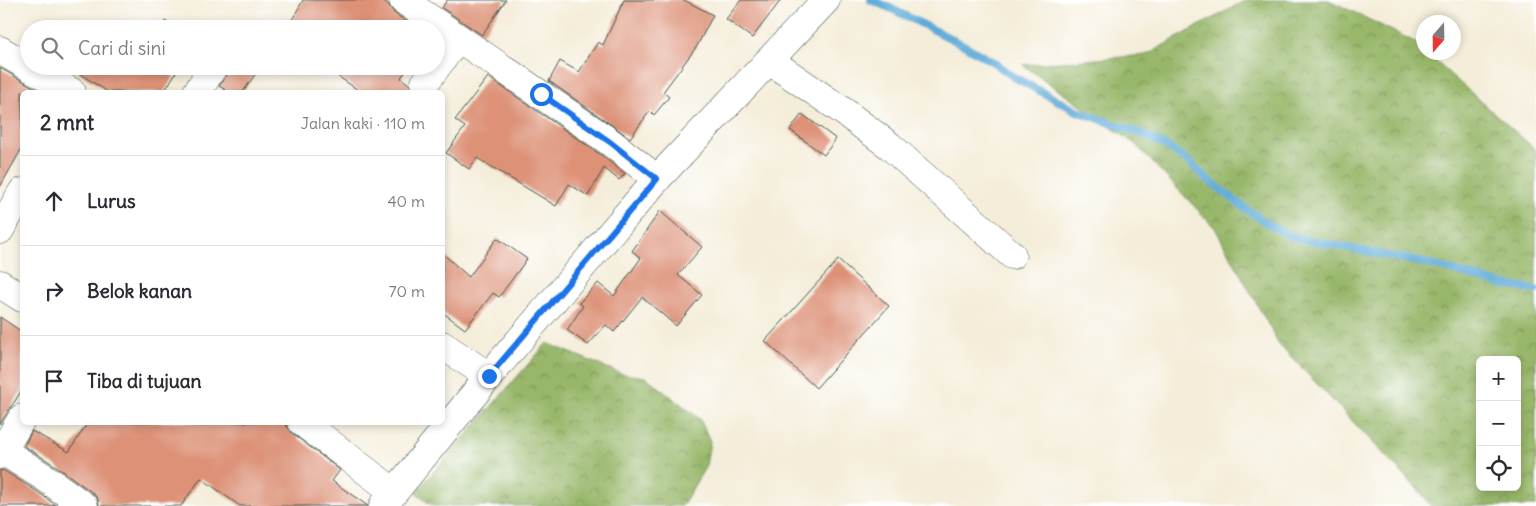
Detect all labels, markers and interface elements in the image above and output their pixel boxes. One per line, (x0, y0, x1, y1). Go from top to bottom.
north arrow (1416, 15, 1461, 60)
search box (20, 20, 445, 75)
icon: search (38, 34, 66, 62)
text: Cari di sini (78, 36, 166, 60)
route start (530, 83, 553, 106)
text: 2 mnt (40, 109, 94, 136)
text: Jalan kaki · 110 m (301, 113, 425, 133)
icon: ahead (40, 187, 68, 215)
text: Lurus (87, 189, 136, 213)
text: 40 m (387, 191, 425, 211)
icon: right (40, 277, 68, 305)
text: Belok kanan (87, 279, 192, 303)
text: 70 m (389, 281, 425, 301)
map controls (1476, 356, 1521, 491)
button: + (1476, 356, 1521, 401)
route end (478, 365, 501, 388)
icon: arrive (40, 367, 68, 395)
text: Tiba di tujuan (87, 369, 202, 393)
button: − (1476, 401, 1521, 446)
button: locate (1476, 446, 1521, 491)

